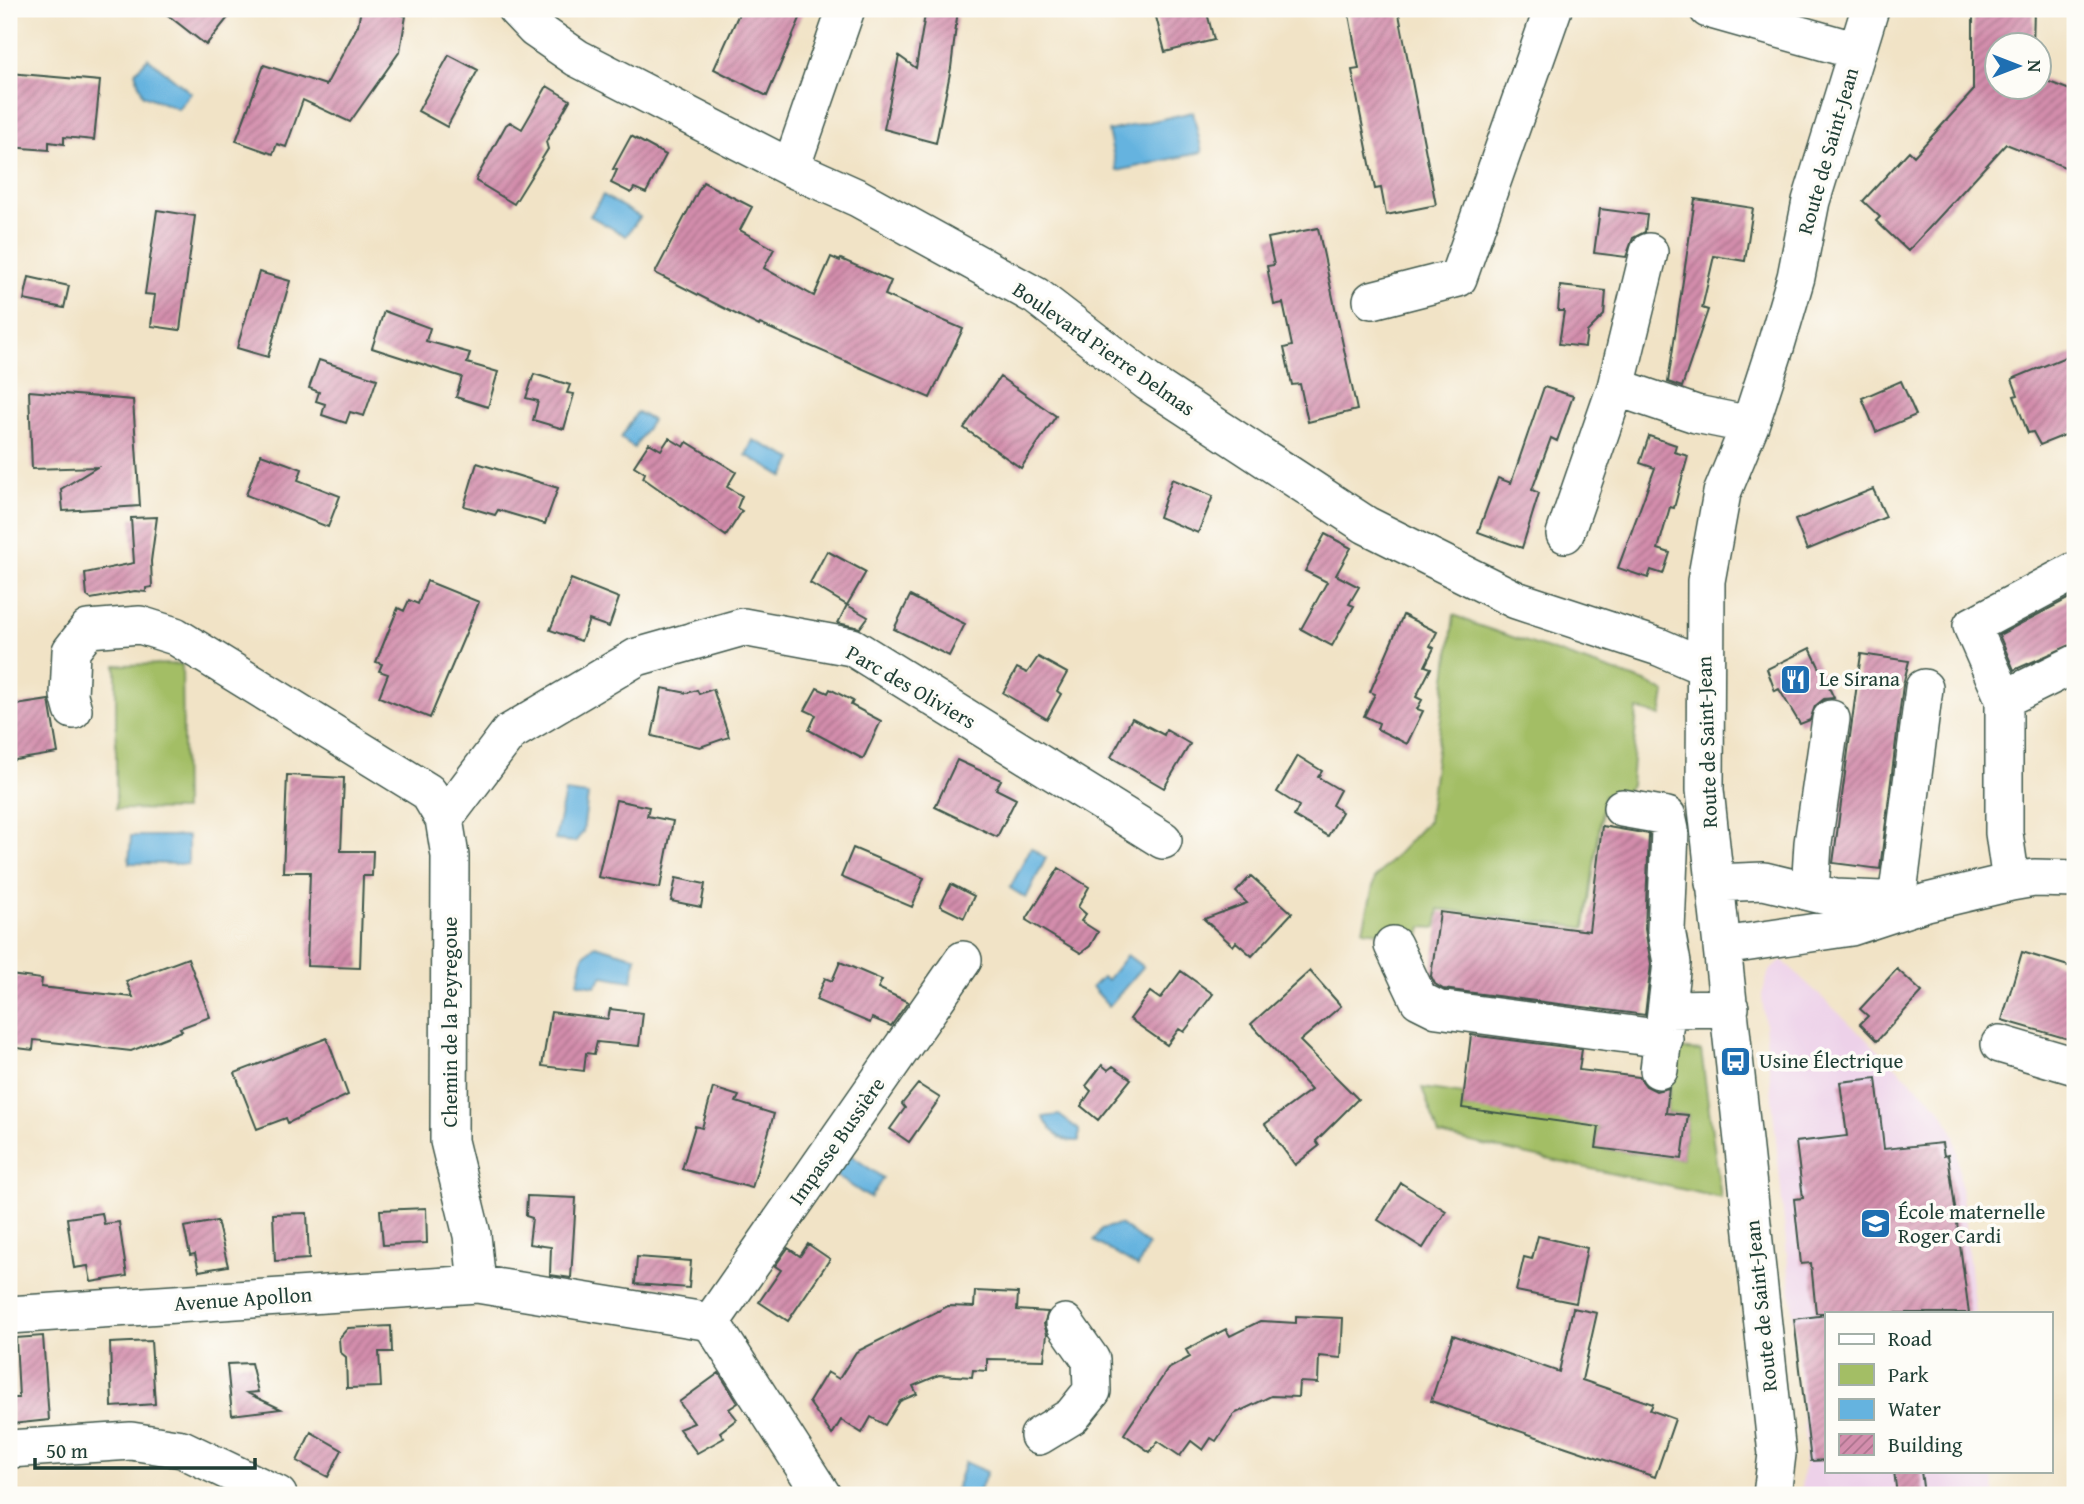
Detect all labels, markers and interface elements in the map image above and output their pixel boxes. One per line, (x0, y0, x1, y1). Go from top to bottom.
north arrow (1982, 32, 2052, 102)
text: N (2021, 60, 2049, 73)
street label: Route de Saint-Jean (1789, 64, 1866, 238)
street label: Boulevard Pierre Delmas (1007, 274, 1202, 423)
street label: Parc des Oliviers (841, 637, 982, 736)
street label: Route de Saint-Jean (1688, 655, 1725, 829)
restaurant icon: Le Sirana (1779, 662, 1813, 696)
place label: Le Sirana (1819, 663, 1900, 694)
street label: Chemin de la Peyregoue (434, 916, 465, 1127)
bus stop icon: Usine Électrique (1719, 1044, 1753, 1078)
place label: Usine Électrique (1759, 1045, 1903, 1076)
street label: Impasse Bussière (781, 1070, 892, 1211)
place label: École maternelle Roger Cardi (1898, 1196, 2045, 1251)
school or university icon: École maternelle Roger Cardi (1858, 1207, 1892, 1241)
street label: Route de Saint-Jean (1736, 1218, 1785, 1393)
street label: Avenue Apollon (173, 1278, 313, 1319)
legend (1825, 1312, 2052, 1472)
text: Road (1888, 1323, 1933, 1354)
text: Park (1888, 1359, 1929, 1390)
text: Water (1888, 1393, 1941, 1424)
scale bar (35, 1427, 256, 1471)
text: Building (1888, 1429, 1963, 1460)
text: 50 m (46, 1435, 88, 1466)

